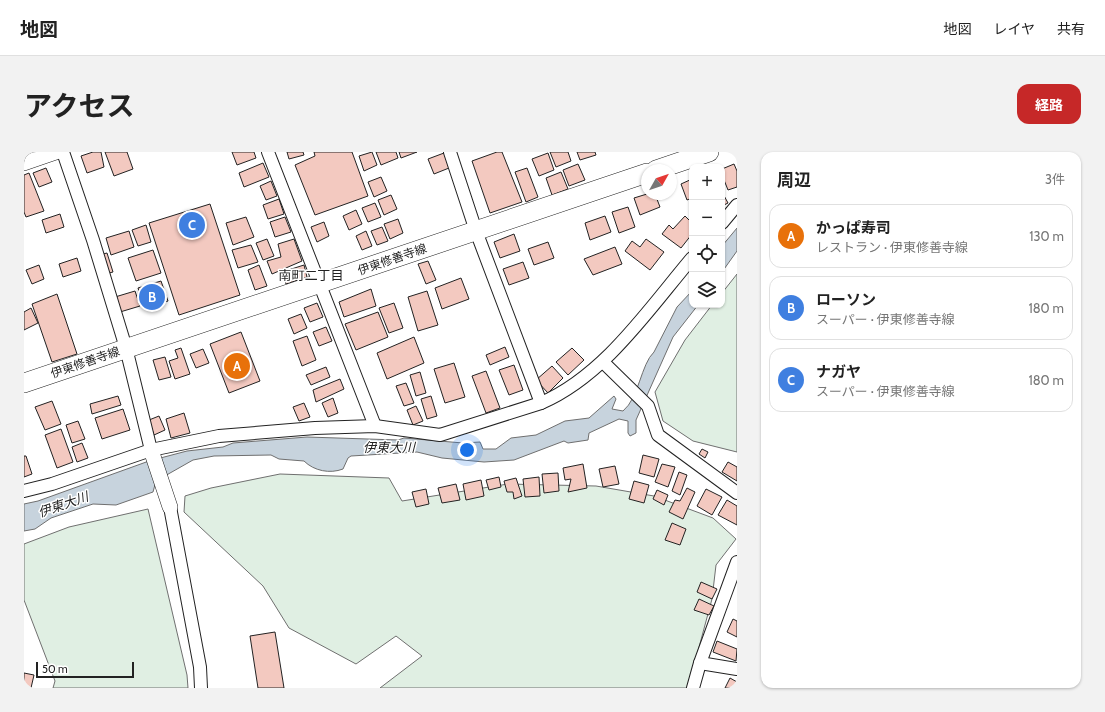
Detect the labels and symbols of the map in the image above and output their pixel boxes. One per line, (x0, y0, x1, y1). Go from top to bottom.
north arrow (641, 164, 677, 200)
pin: C (179, 210, 205, 240)
street label: 伊東修善寺線 (356, 240, 428, 278)
district label: 南町二丁目 (278, 267, 344, 283)
pin: B (139, 282, 165, 312)
street label: 伊東修善寺線 (49, 343, 121, 381)
pin: A (224, 351, 250, 381)
water label: 伊東大川 (363, 439, 417, 455)
your location (457, 440, 477, 460)
water label: 伊東大川 (36, 487, 92, 520)
scale bar (36, 660, 134, 679)

